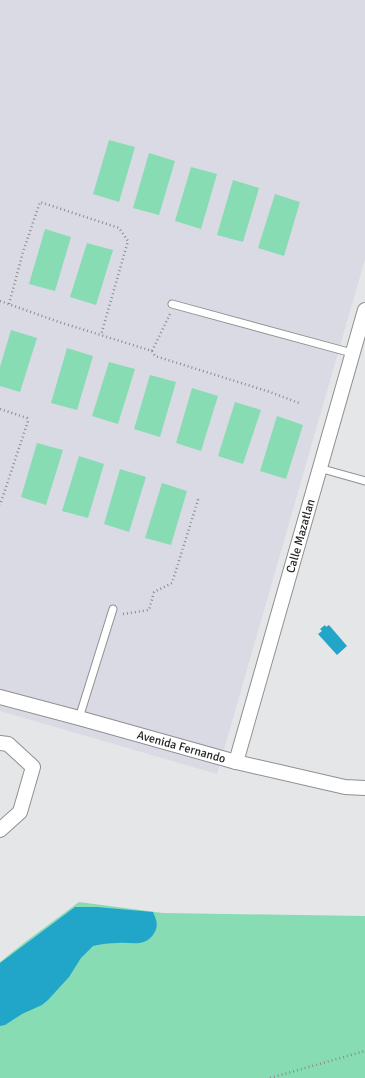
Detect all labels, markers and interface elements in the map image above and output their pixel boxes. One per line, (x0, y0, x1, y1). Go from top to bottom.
street label: Calle Mazatlan (283, 497, 319, 575)
street label: Avenida Fernando (135, 728, 227, 767)

